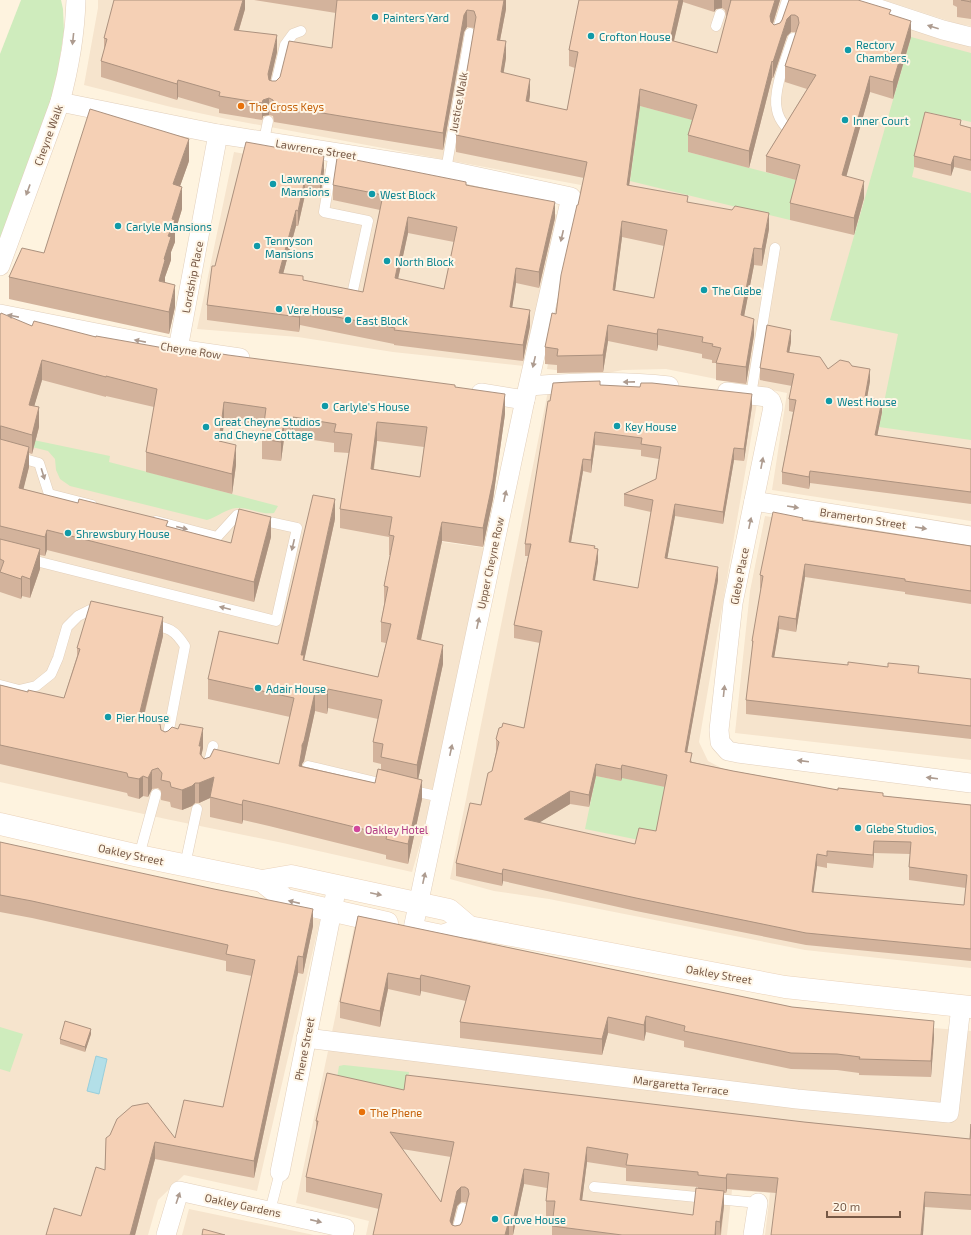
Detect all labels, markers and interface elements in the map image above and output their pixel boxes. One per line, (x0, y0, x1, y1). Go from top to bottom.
place label: Painters Yard (383, 11, 449, 24)
marker: Painters Yard (370, 12, 380, 22)
one-way arrow (927, 23, 939, 29)
place label: Crofton House (599, 30, 671, 43)
marker: Crofton House (586, 31, 596, 41)
one-way arrow (70, 33, 76, 45)
place label: Rectory Chambers, (856, 38, 909, 64)
marker: Rectory Chambers, (843, 45, 853, 55)
street label: Justice Walk (446, 70, 470, 133)
place label: The Cross Keys (249, 100, 325, 113)
marker: The Cross Keys (236, 101, 246, 111)
street label: Cheyne Walk (31, 102, 65, 167)
place label: Inner Court (853, 114, 909, 127)
marker: Inner Court (840, 115, 850, 125)
street label: Lawrence Street (275, 136, 357, 162)
place label: Lawrence Mansions (281, 172, 330, 198)
marker: Lawrence Mansions (268, 179, 278, 189)
one-way arrow (25, 184, 31, 196)
place label: West Block (380, 188, 436, 201)
marker: West Block (367, 189, 377, 199)
place label: Carlyle Mansions (126, 220, 212, 233)
marker: Carlyle Mansions (113, 221, 123, 231)
one-way arrow (559, 229, 565, 242)
place label: Tennyson Mansions (265, 234, 314, 260)
street label: Lordship Place (179, 240, 205, 314)
marker: Tennyson Mansions (252, 241, 262, 251)
place label: North Block (395, 255, 454, 268)
marker: North Block (382, 256, 392, 266)
place label: The Glebe (712, 284, 761, 297)
marker: The Glebe (699, 285, 709, 295)
place label: Vere House (287, 303, 343, 316)
marker: Vere House (274, 304, 284, 314)
one-way arrow (6, 313, 19, 319)
place label: East Block (356, 314, 408, 327)
marker: East Block (343, 315, 353, 325)
one-way arrow (134, 338, 146, 344)
street label: Cheyne Row (160, 339, 222, 361)
one-way arrow (531, 356, 537, 369)
one-way arrow (622, 379, 635, 385)
place label: West House (837, 395, 897, 408)
marker: West House (824, 396, 834, 406)
place label: Carlyle's House (333, 400, 409, 413)
marker: Carlyle's House (320, 401, 330, 411)
place label: Great Cheyne Studios and Cheyne Cottage (214, 415, 321, 441)
place label: Key House (625, 420, 677, 433)
marker: Key House (612, 421, 622, 431)
marker: Great Cheyne Studios and Cheyne Cottage (201, 422, 211, 432)
one-way arrow (759, 457, 765, 469)
one-way arrow (40, 469, 46, 481)
one-way arrow (502, 490, 508, 502)
one-way arrow (786, 504, 799, 510)
street label: Bramerton Street (819, 505, 907, 531)
street label: Upper Cheyne Row (474, 516, 506, 610)
one-way arrow (747, 517, 753, 530)
one-way arrow (176, 525, 188, 531)
one-way arrow (915, 525, 927, 531)
place label: Shrewsbury House (76, 527, 170, 540)
marker: Shrewsbury House (63, 528, 73, 538)
one-way arrow (289, 539, 295, 552)
street label: Glebe Place (727, 546, 751, 606)
one-way arrow (219, 605, 232, 611)
one-way arrow (475, 617, 481, 629)
place label: Adair House (266, 682, 326, 695)
marker: Adair House (253, 683, 263, 693)
one-way arrow (720, 685, 727, 697)
place label: Pier House (116, 711, 169, 724)
marker: Pier House (103, 712, 113, 722)
one-way arrow (449, 744, 455, 757)
one-way arrow (797, 758, 809, 764)
one-way arrow (926, 775, 938, 781)
place label: Glebe Studios, (866, 822, 937, 835)
place label: Oakley Hotel (365, 823, 429, 836)
marker: Glebe Studios, (853, 823, 863, 833)
marker: Oakley Hotel (352, 824, 362, 834)
street label: Oakley Street (97, 841, 165, 867)
one-way arrow (421, 871, 427, 884)
one-way arrow (369, 891, 382, 897)
one-way arrow (288, 899, 300, 905)
street label: Oakley Street (685, 962, 753, 986)
street label: Phene Street (292, 1016, 316, 1082)
street label: Margaretta Terrace (633, 1073, 730, 1097)
place label: The Phene (370, 1106, 422, 1119)
marker: The Phene (357, 1107, 367, 1117)
one-way arrow (175, 1191, 181, 1203)
street label: Oakley Gardens (204, 1191, 283, 1220)
scale bar (827, 1193, 900, 1219)
text: 20 m (833, 1199, 860, 1213)
place label: Grove House (503, 1213, 566, 1226)
marker: Grove House (490, 1214, 500, 1224)
one-way arrow (310, 1219, 322, 1225)

